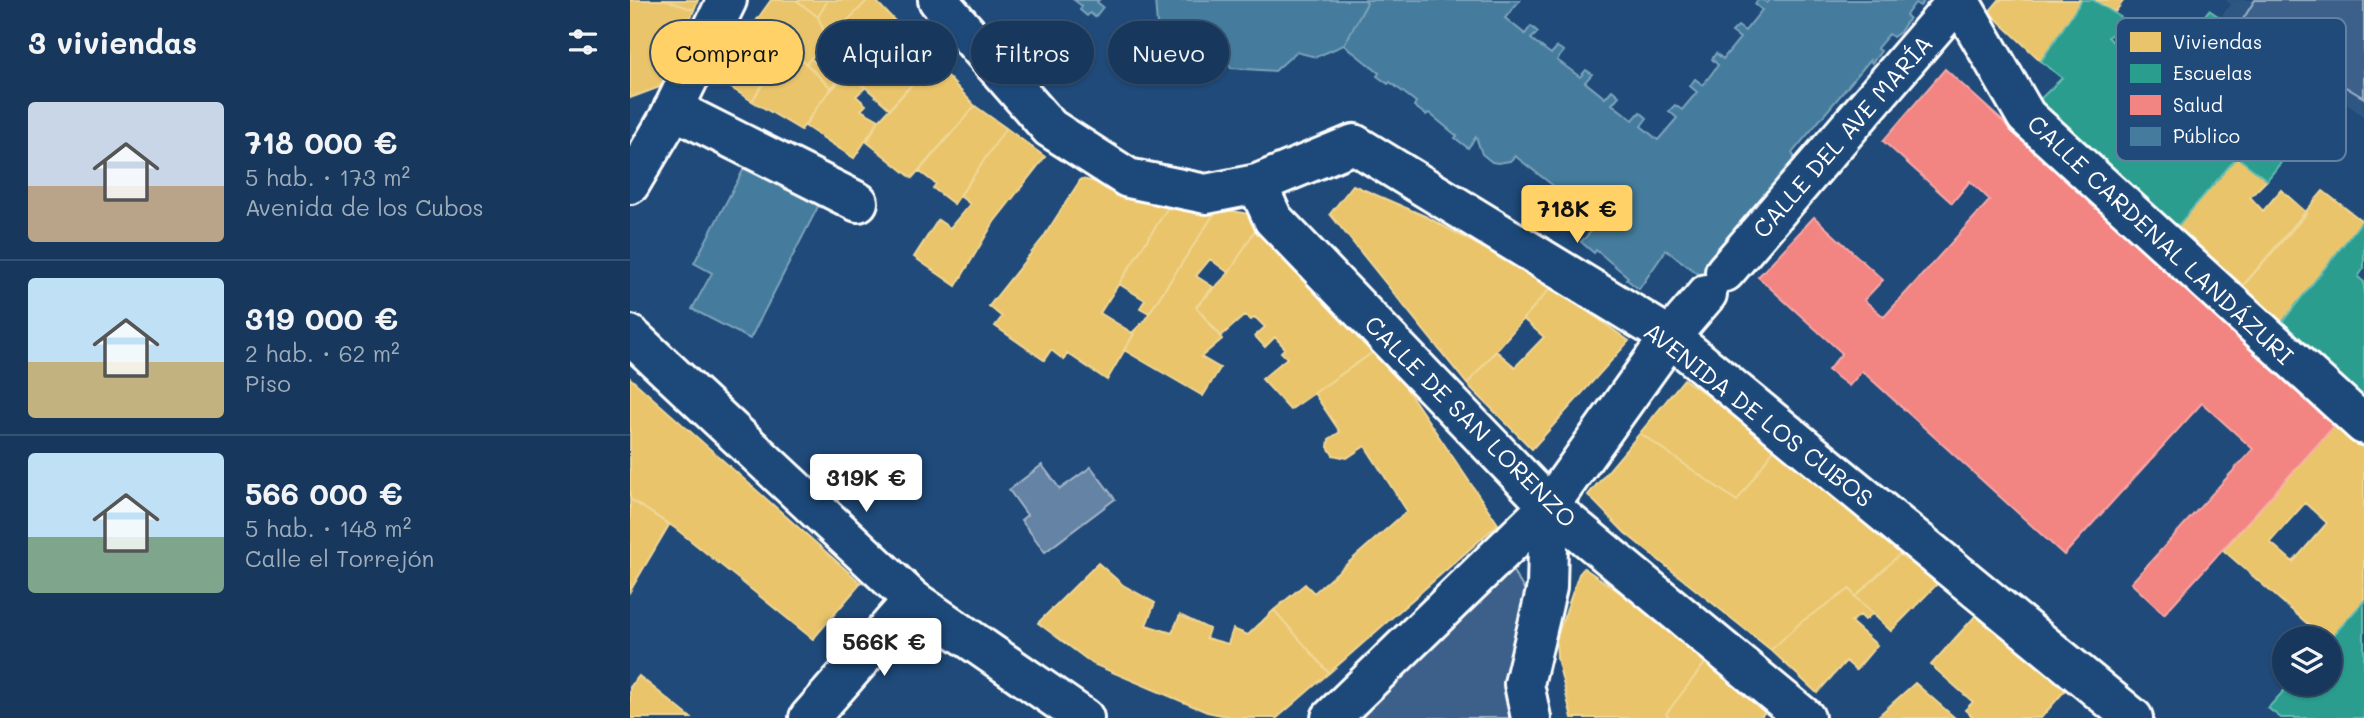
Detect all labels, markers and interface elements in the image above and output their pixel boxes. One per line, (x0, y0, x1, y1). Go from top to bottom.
legend (2116, 18, 2346, 161)
chip: Comprar (651, 21, 803, 84)
chip: Alquilar (817, 21, 957, 84)
chip: Filtros (971, 21, 1094, 84)
chip: Nuevo (1108, 21, 1229, 84)
text: 3 viviendas (28, 22, 197, 62)
icon: filters (564, 23, 602, 61)
street label: CALLE DEL AVE MARÍA (1745, 28, 1939, 244)
text: Viviendas (2173, 29, 2262, 54)
text: Escuelas (2173, 60, 2252, 85)
text: Salud (2173, 92, 2223, 117)
street label: CALLE CARDENAL LANDÁZURI (2022, 107, 2300, 371)
text: 718 000 € (245, 122, 397, 162)
text: Público (2173, 123, 2240, 148)
icon: home (84, 130, 168, 214)
text: 5 hab. · 173 m² (245, 162, 410, 192)
pin: 718K € (1520, 186, 1634, 245)
text: Avenida de los Cubos (245, 192, 484, 222)
text: 718K € (1537, 193, 1617, 223)
text: 319 000 € (245, 298, 398, 338)
icon: home (84, 306, 168, 390)
street label: CALLE DE SAN LORENZO (1358, 308, 1584, 534)
street label: AVENIDA DE LOS CUBOS (1638, 315, 1880, 513)
text: 2 hab. · 62 m² (245, 338, 400, 368)
text: Piso (245, 368, 291, 398)
pin: 319K € (809, 454, 923, 514)
text: 319K € (826, 462, 906, 492)
text: 566 000 € (245, 473, 403, 513)
icon: home (84, 481, 168, 565)
text: 5 hab. · 148 m² (245, 513, 411, 543)
text: Calle el Torrejón (245, 543, 434, 573)
pin: 566K € (827, 618, 941, 678)
text: 566K € (842, 626, 926, 656)
map controls (2272, 626, 2342, 696)
button: layers (2272, 626, 2342, 696)

